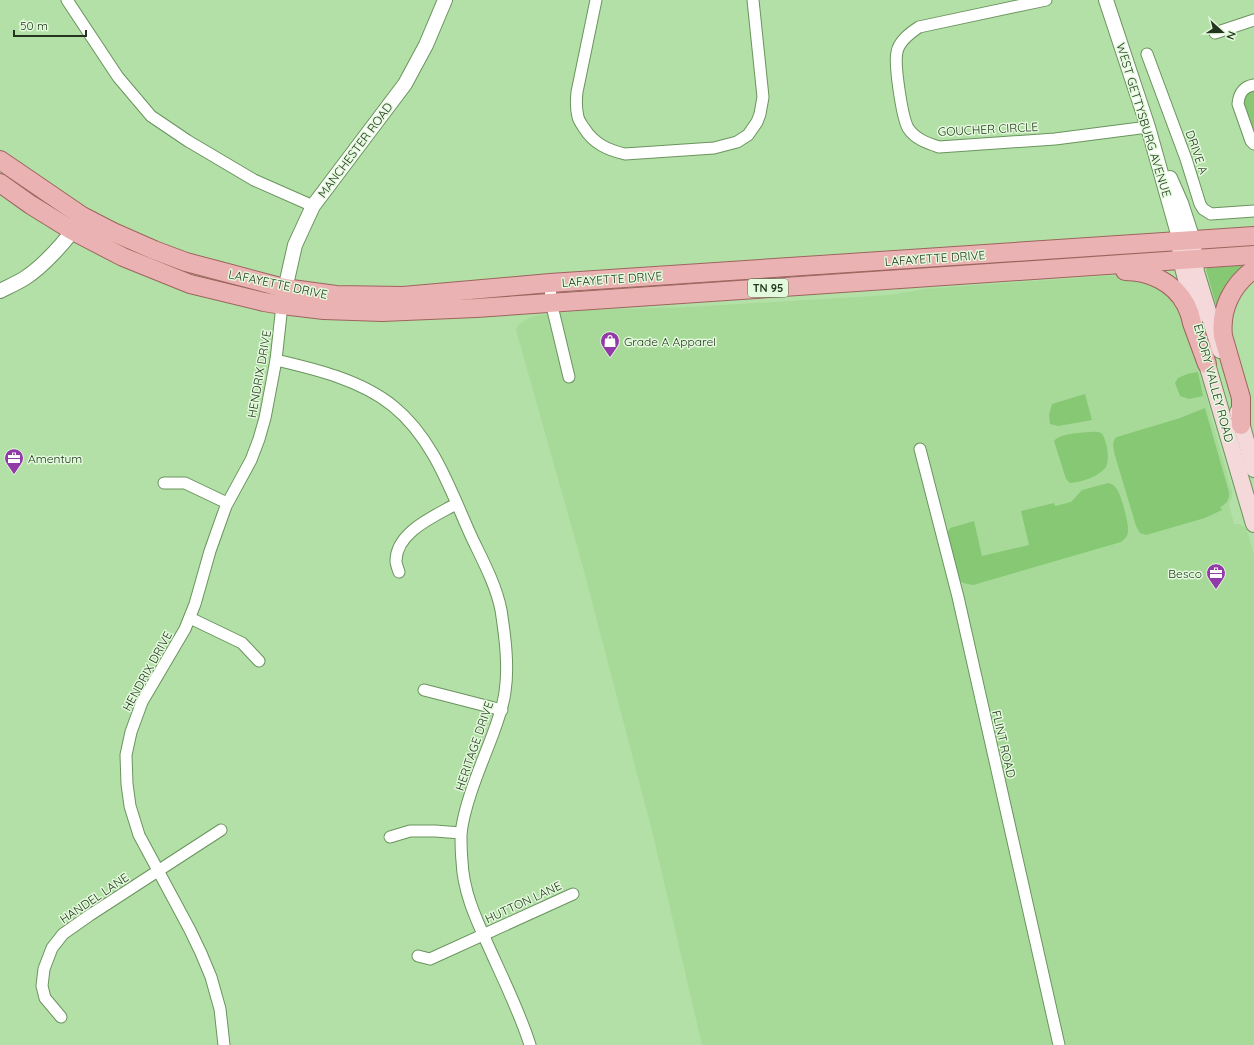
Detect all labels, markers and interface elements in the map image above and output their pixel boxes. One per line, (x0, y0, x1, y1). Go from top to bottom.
scale bar (14, 12, 86, 38)
north arrow (1202, 12, 1242, 52)
text: 50 m (20, 18, 48, 33)
text: N (1223, 29, 1239, 42)
street label: WEST GETTYSBURG AVENUE (1113, 41, 1175, 199)
street label: MANCHESTER ROAD (314, 99, 396, 201)
street label: GOUCHER CIRCLE (937, 119, 1039, 139)
street label: DRIVE A (1182, 128, 1212, 176)
street label: LAFAYETTE DRIVE (884, 247, 986, 269)
street label: LAFAYETTE DRIVE (227, 266, 329, 302)
street label: LAFAYETTE DRIVE (561, 268, 663, 290)
road number: TN 95 (748, 279, 788, 297)
street label: EMORY VALLEY ROAD (1191, 322, 1237, 444)
street label: HENDRIX DRIVE (244, 329, 274, 419)
shop icon: Grade A Apparel (599, 330, 621, 358)
place label: Grade A Apparel (624, 334, 716, 349)
office icon: Amentum (3, 447, 25, 475)
place label: Amentum (28, 451, 82, 466)
office icon: Besco (1205, 562, 1227, 590)
place label: Besco (1168, 566, 1202, 581)
street label: HENDRIX DRIVE (119, 628, 175, 714)
street label: HERITAGE DRIVE (452, 699, 496, 793)
street label: FLINT ROAD (989, 709, 1019, 780)
street label: HANDEL LANE (57, 869, 131, 927)
street label: HUTTON LANE (482, 878, 564, 926)

